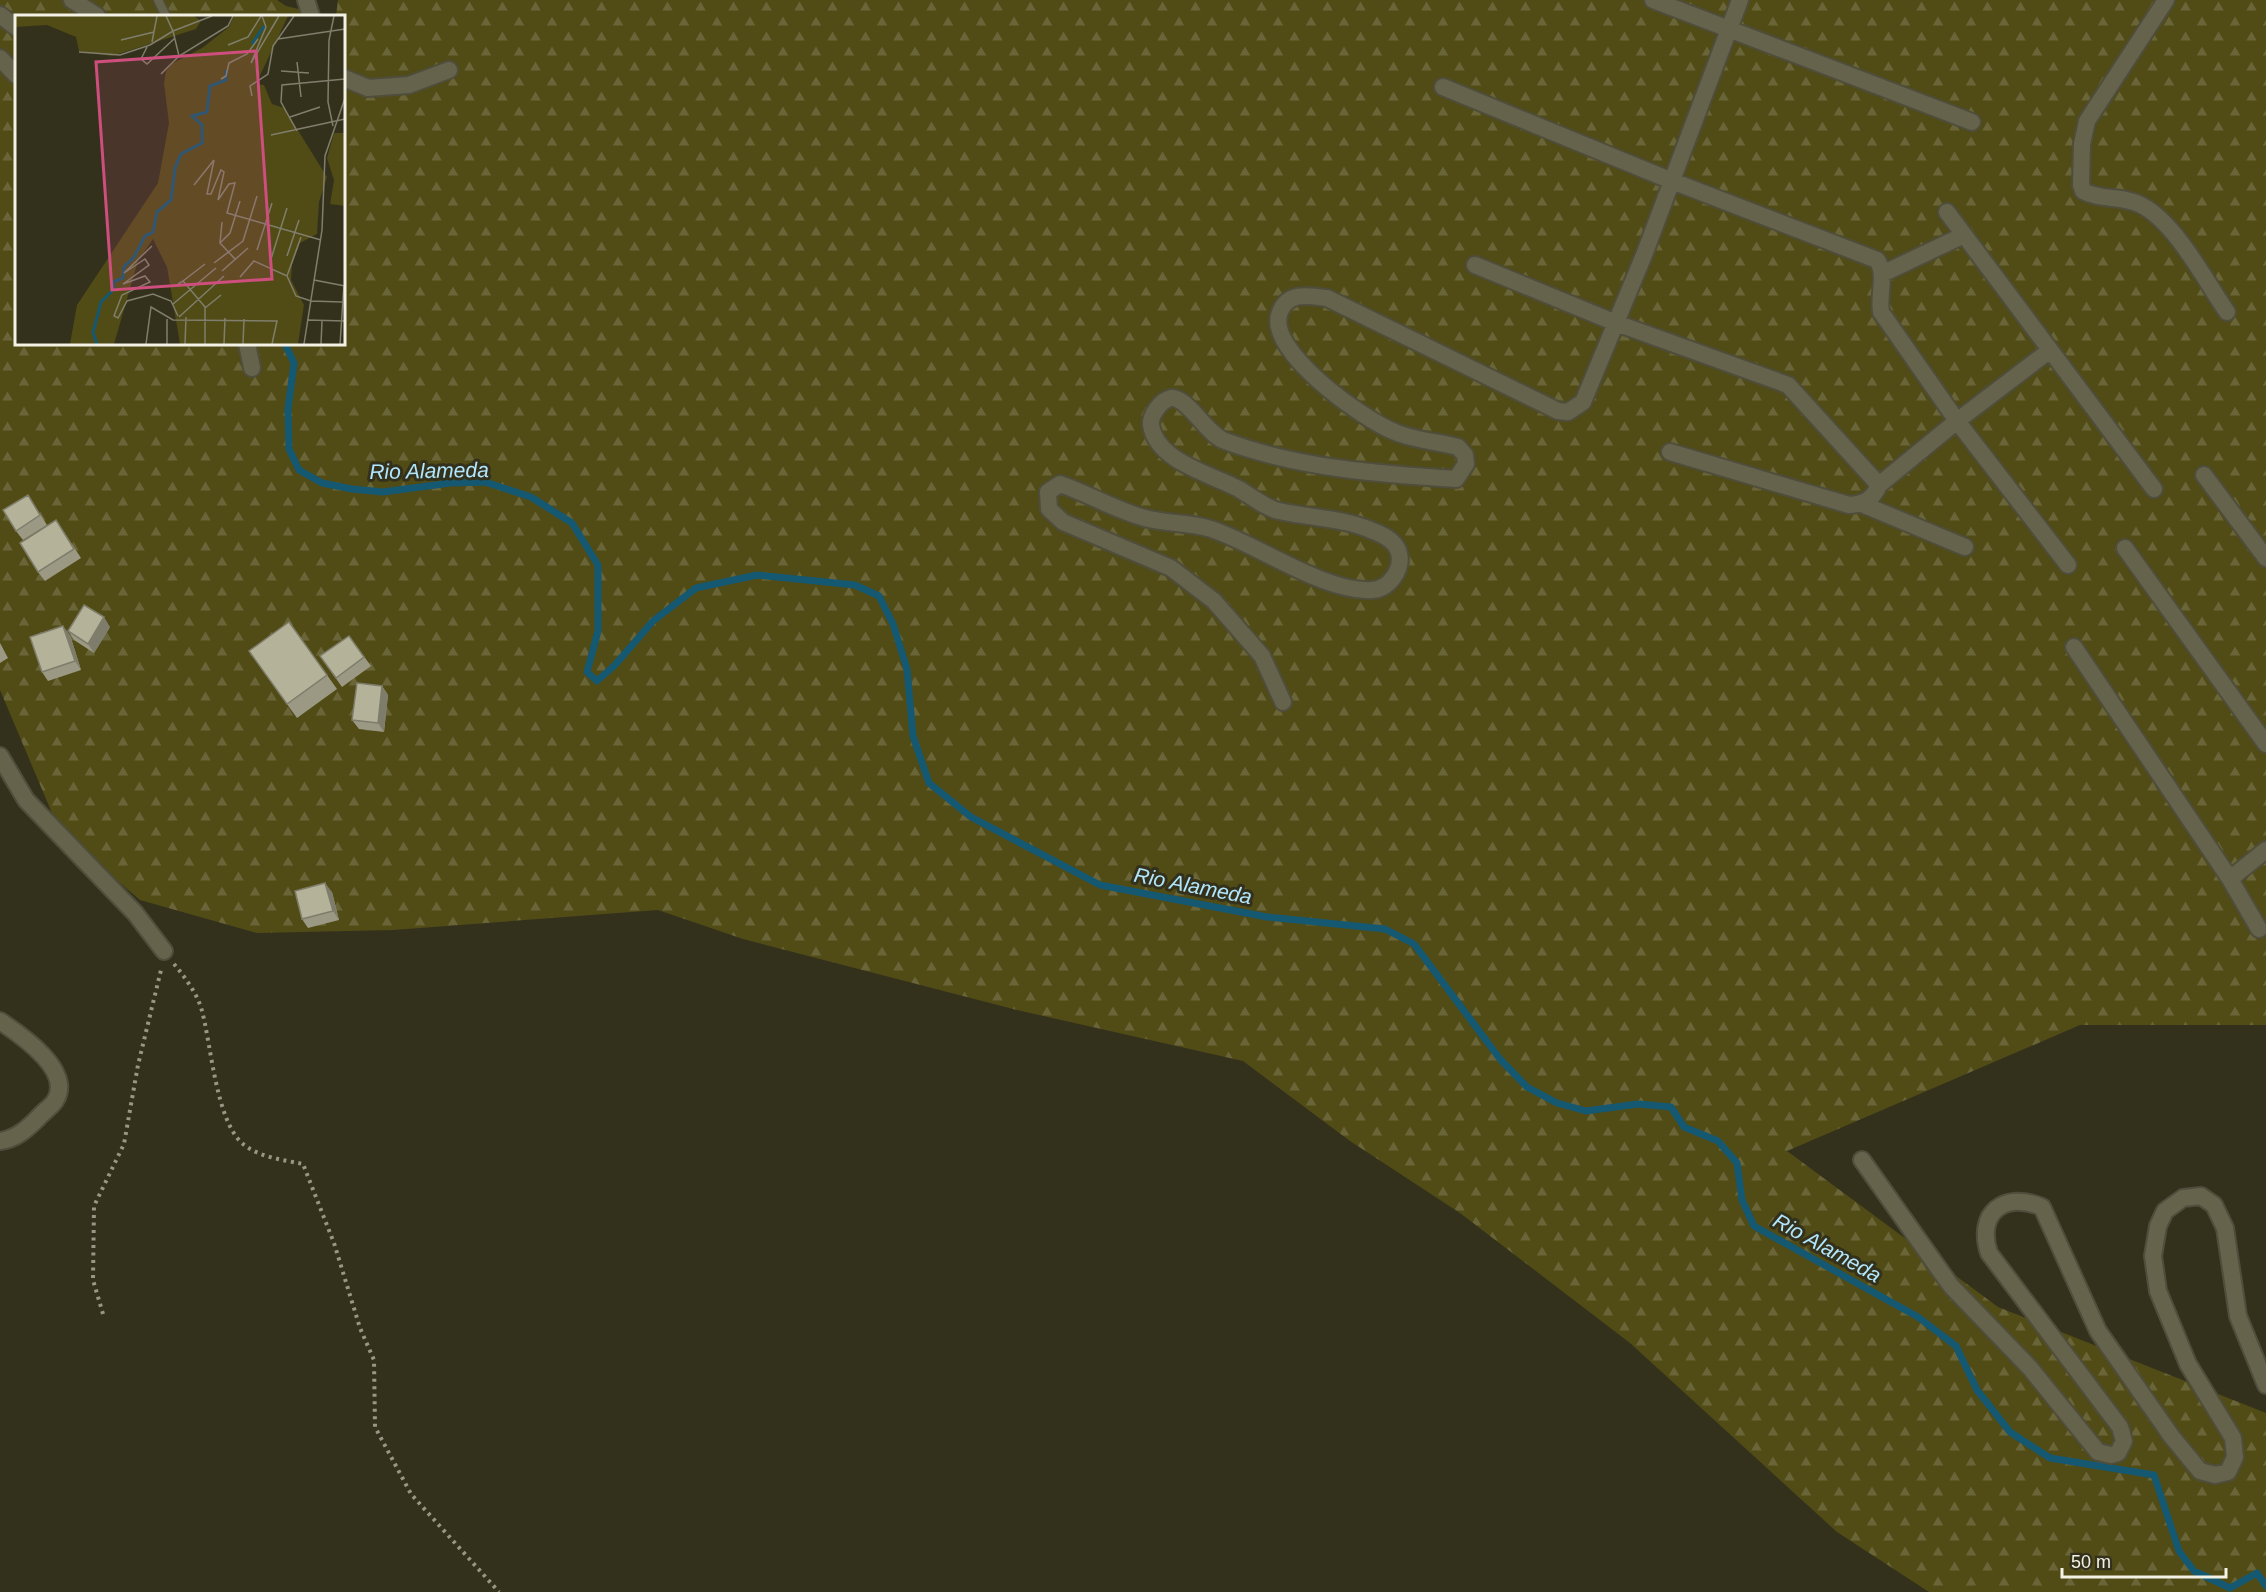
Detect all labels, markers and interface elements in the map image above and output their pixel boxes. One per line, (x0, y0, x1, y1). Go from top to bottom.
inset map (15, 15, 345, 345)
water label: Rio Alameda (369, 458, 489, 483)
water label: Rio Alameda (1132, 863, 1254, 908)
water label: Rio Alameda (1769, 1209, 1885, 1287)
scale bar (2062, 1541, 2226, 1579)
text: 50 m (2071, 1552, 2111, 1572)

